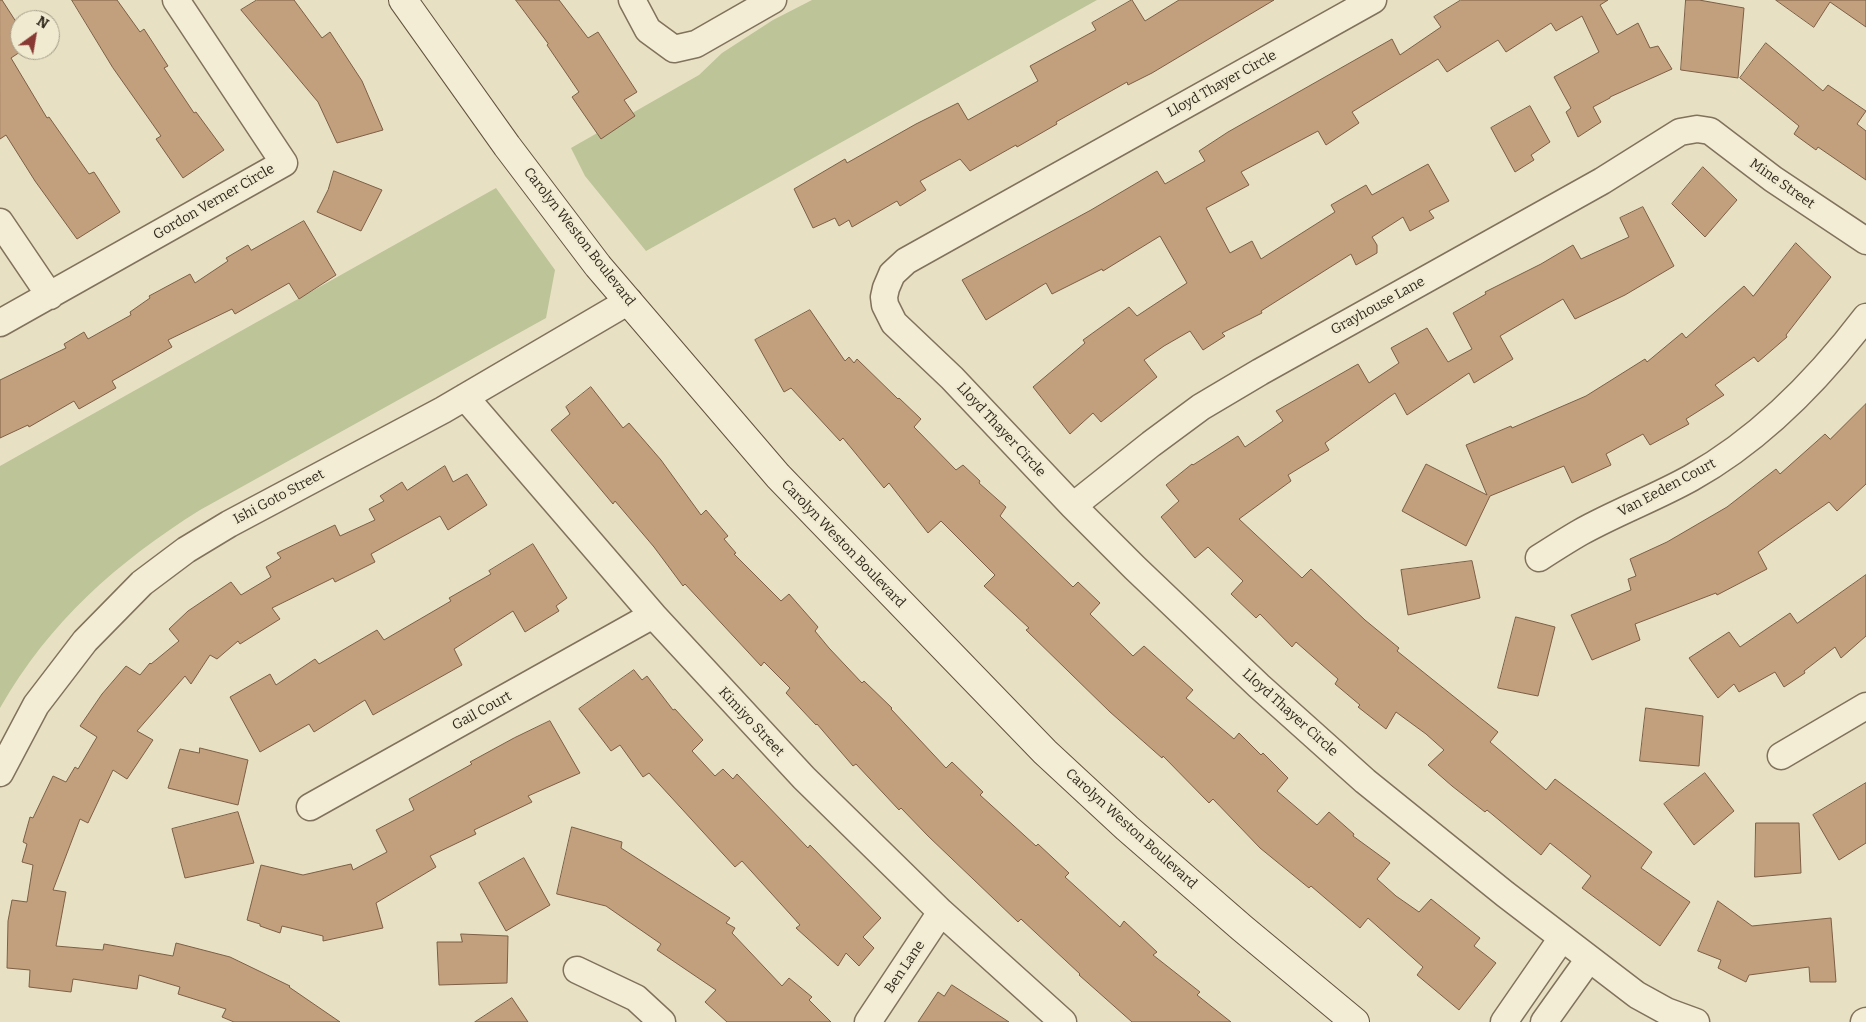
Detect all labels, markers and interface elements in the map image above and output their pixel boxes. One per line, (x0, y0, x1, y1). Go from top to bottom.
north arrow (10, 10, 60, 60)
text: N (34, 13, 52, 33)
street label: Lloyd Thayer Circle (1164, 47, 1280, 121)
street label: Mine Street (1746, 155, 1818, 213)
street label: Gordon Verner Circle (150, 160, 278, 244)
street label: Carolyn Weston Boulevard (520, 164, 638, 310)
street label: Grayhouse Lane (1328, 273, 1428, 339)
street label: Lloyd Thayer Circle (953, 379, 1049, 481)
street label: Van Eeden Court (1615, 455, 1719, 521)
street label: Ishi Goto Street (231, 466, 327, 528)
street label: Carolyn Weston Boulevard (777, 477, 909, 611)
street label: Lloyd Thayer Circle (1239, 666, 1341, 760)
street label: Kimiyo Street (715, 684, 787, 760)
street label: Gail Court (449, 688, 515, 734)
street label: Carolyn Weston Boulevard (1062, 765, 1200, 893)
street label: Ben Lane (881, 937, 929, 997)

